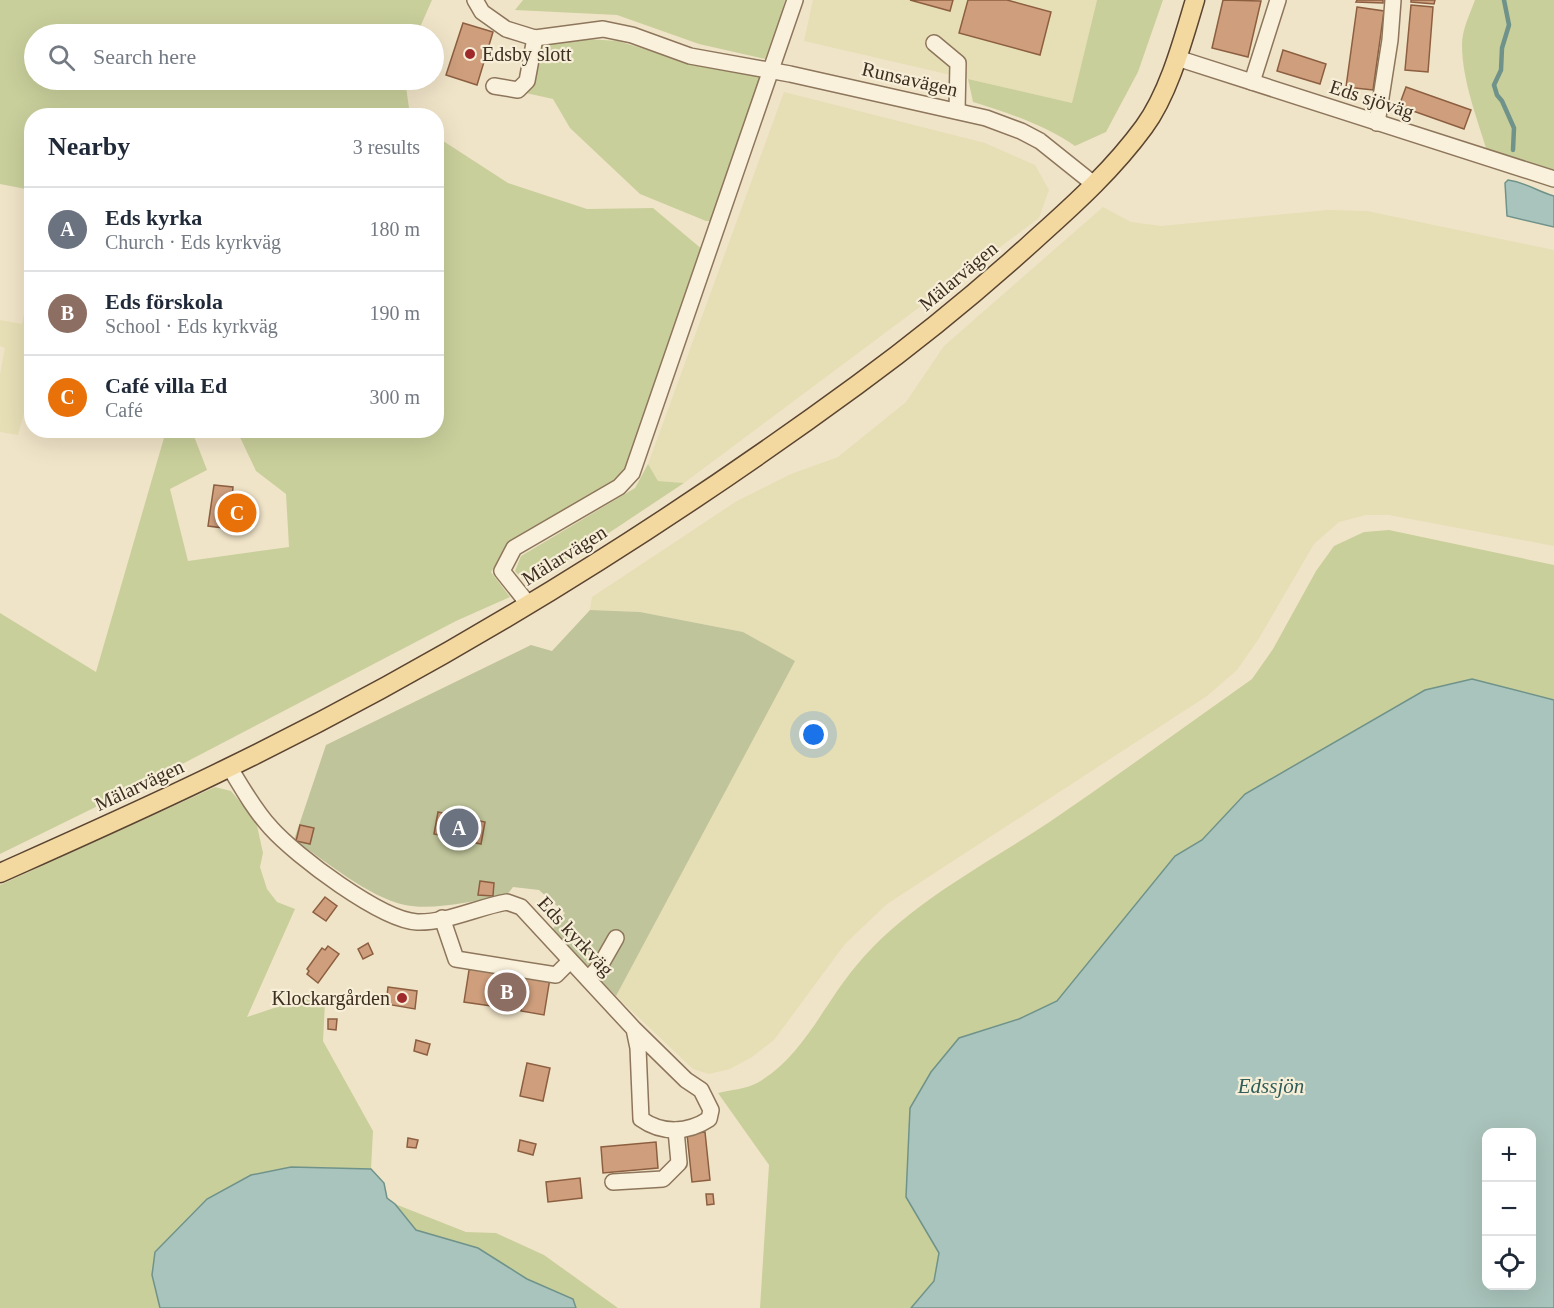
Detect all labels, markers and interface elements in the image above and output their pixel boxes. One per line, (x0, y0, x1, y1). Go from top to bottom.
search box (24, 24, 444, 90)
icon: search (45, 41, 78, 74)
place label: Edsby slott (482, 43, 572, 66)
text: Search here (93, 44, 196, 69)
marker: Edsby slott (463, 47, 477, 61)
street label: Runsavägen (860, 57, 960, 102)
street label: Eds sjöväg (1327, 75, 1417, 124)
text: Nearby (48, 132, 130, 161)
text: 3 results (353, 136, 420, 158)
text: Eds kyrka (105, 205, 202, 230)
text: A (60, 218, 75, 240)
text: 180 m (369, 218, 420, 240)
text: Church · Eds kyrkväg (105, 231, 281, 253)
street label: Mälarvägen (914, 237, 1002, 316)
text: Eds förskola (105, 289, 223, 314)
text: B (61, 302, 74, 324)
text: 190 m (369, 302, 420, 324)
text: School · Eds kyrkväg (105, 315, 278, 337)
text: Café villa Ed (105, 373, 227, 398)
text: C (60, 386, 75, 408)
text: 300 m (369, 386, 420, 408)
text: Café (105, 399, 143, 421)
pin: C (218, 490, 256, 536)
street label: Mälarvägen (518, 520, 611, 590)
your location (799, 720, 828, 749)
street label: Mälarvägen (91, 755, 187, 816)
pin: A (440, 806, 478, 850)
street label: Eds kyrkväg (533, 892, 618, 981)
pin: B (488, 970, 526, 1014)
place label: Klockargården (272, 987, 390, 1010)
marker: Klockargården (395, 991, 409, 1005)
water label: Edssjön (1237, 1074, 1304, 1098)
map controls (1482, 1128, 1536, 1290)
button: + (1482, 1128, 1536, 1182)
button: − (1482, 1182, 1536, 1236)
button: locate (1482, 1236, 1536, 1290)

